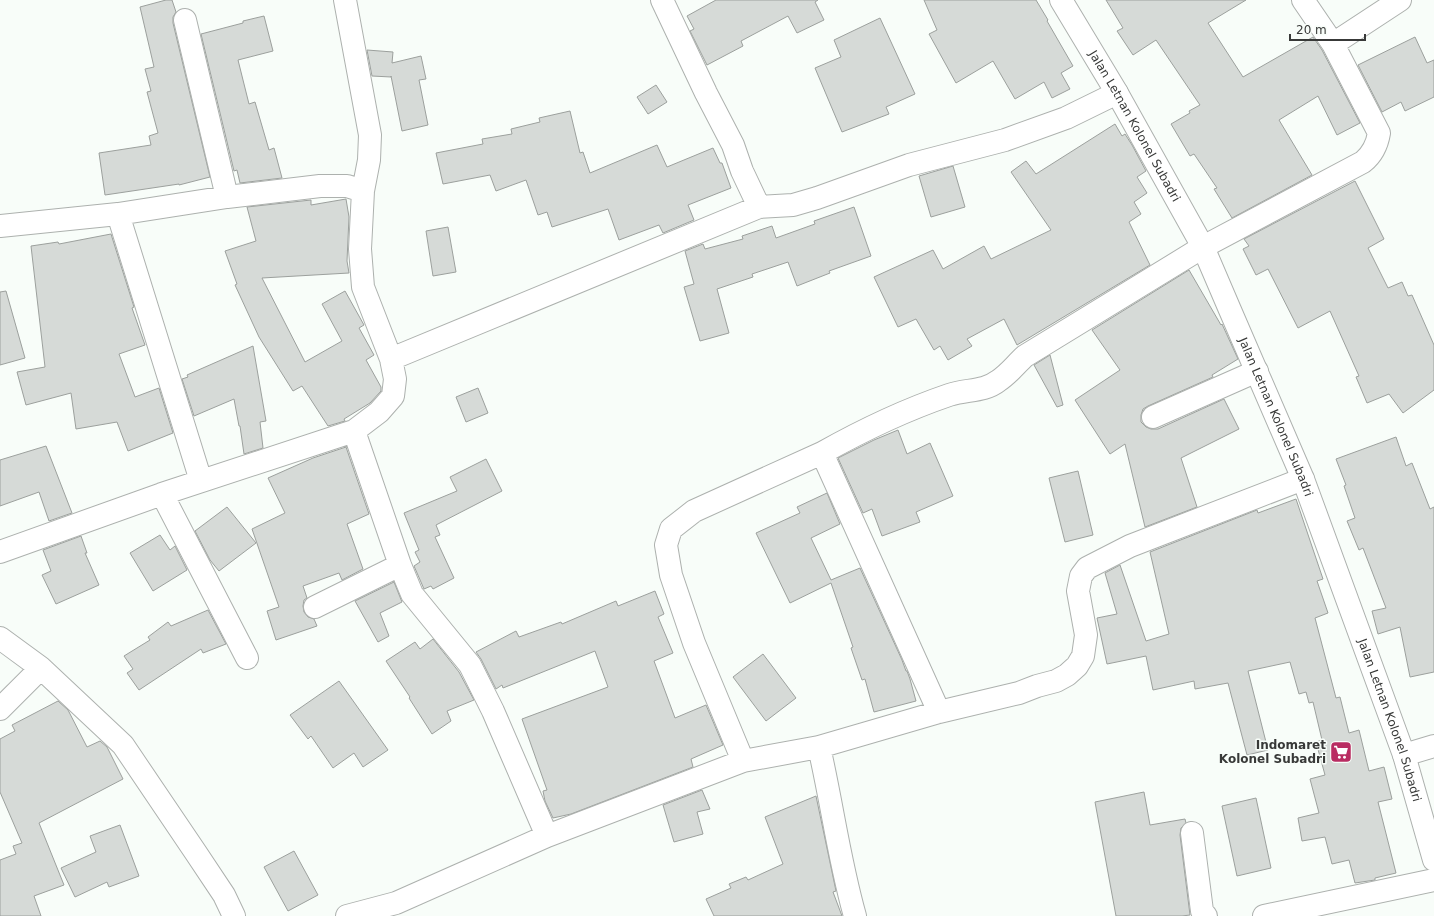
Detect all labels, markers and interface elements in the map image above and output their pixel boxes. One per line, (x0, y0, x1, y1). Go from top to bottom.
scale bar (1290, 16, 1365, 42)
text: 20 m (1296, 23, 1327, 37)
street label: Jalan Letnan Kolonel Subadri (1086, 47, 1183, 204)
street label: Jalan Letnan Kolonel Subadri (1235, 334, 1316, 499)
street label: Jalan Letnan Kolonel Subadri (1355, 636, 1424, 803)
place label: Indomaret Kolonel Subadri (1219, 738, 1326, 766)
supermarket icon: Indomaret Kolonel Subadri (1328, 739, 1354, 765)

